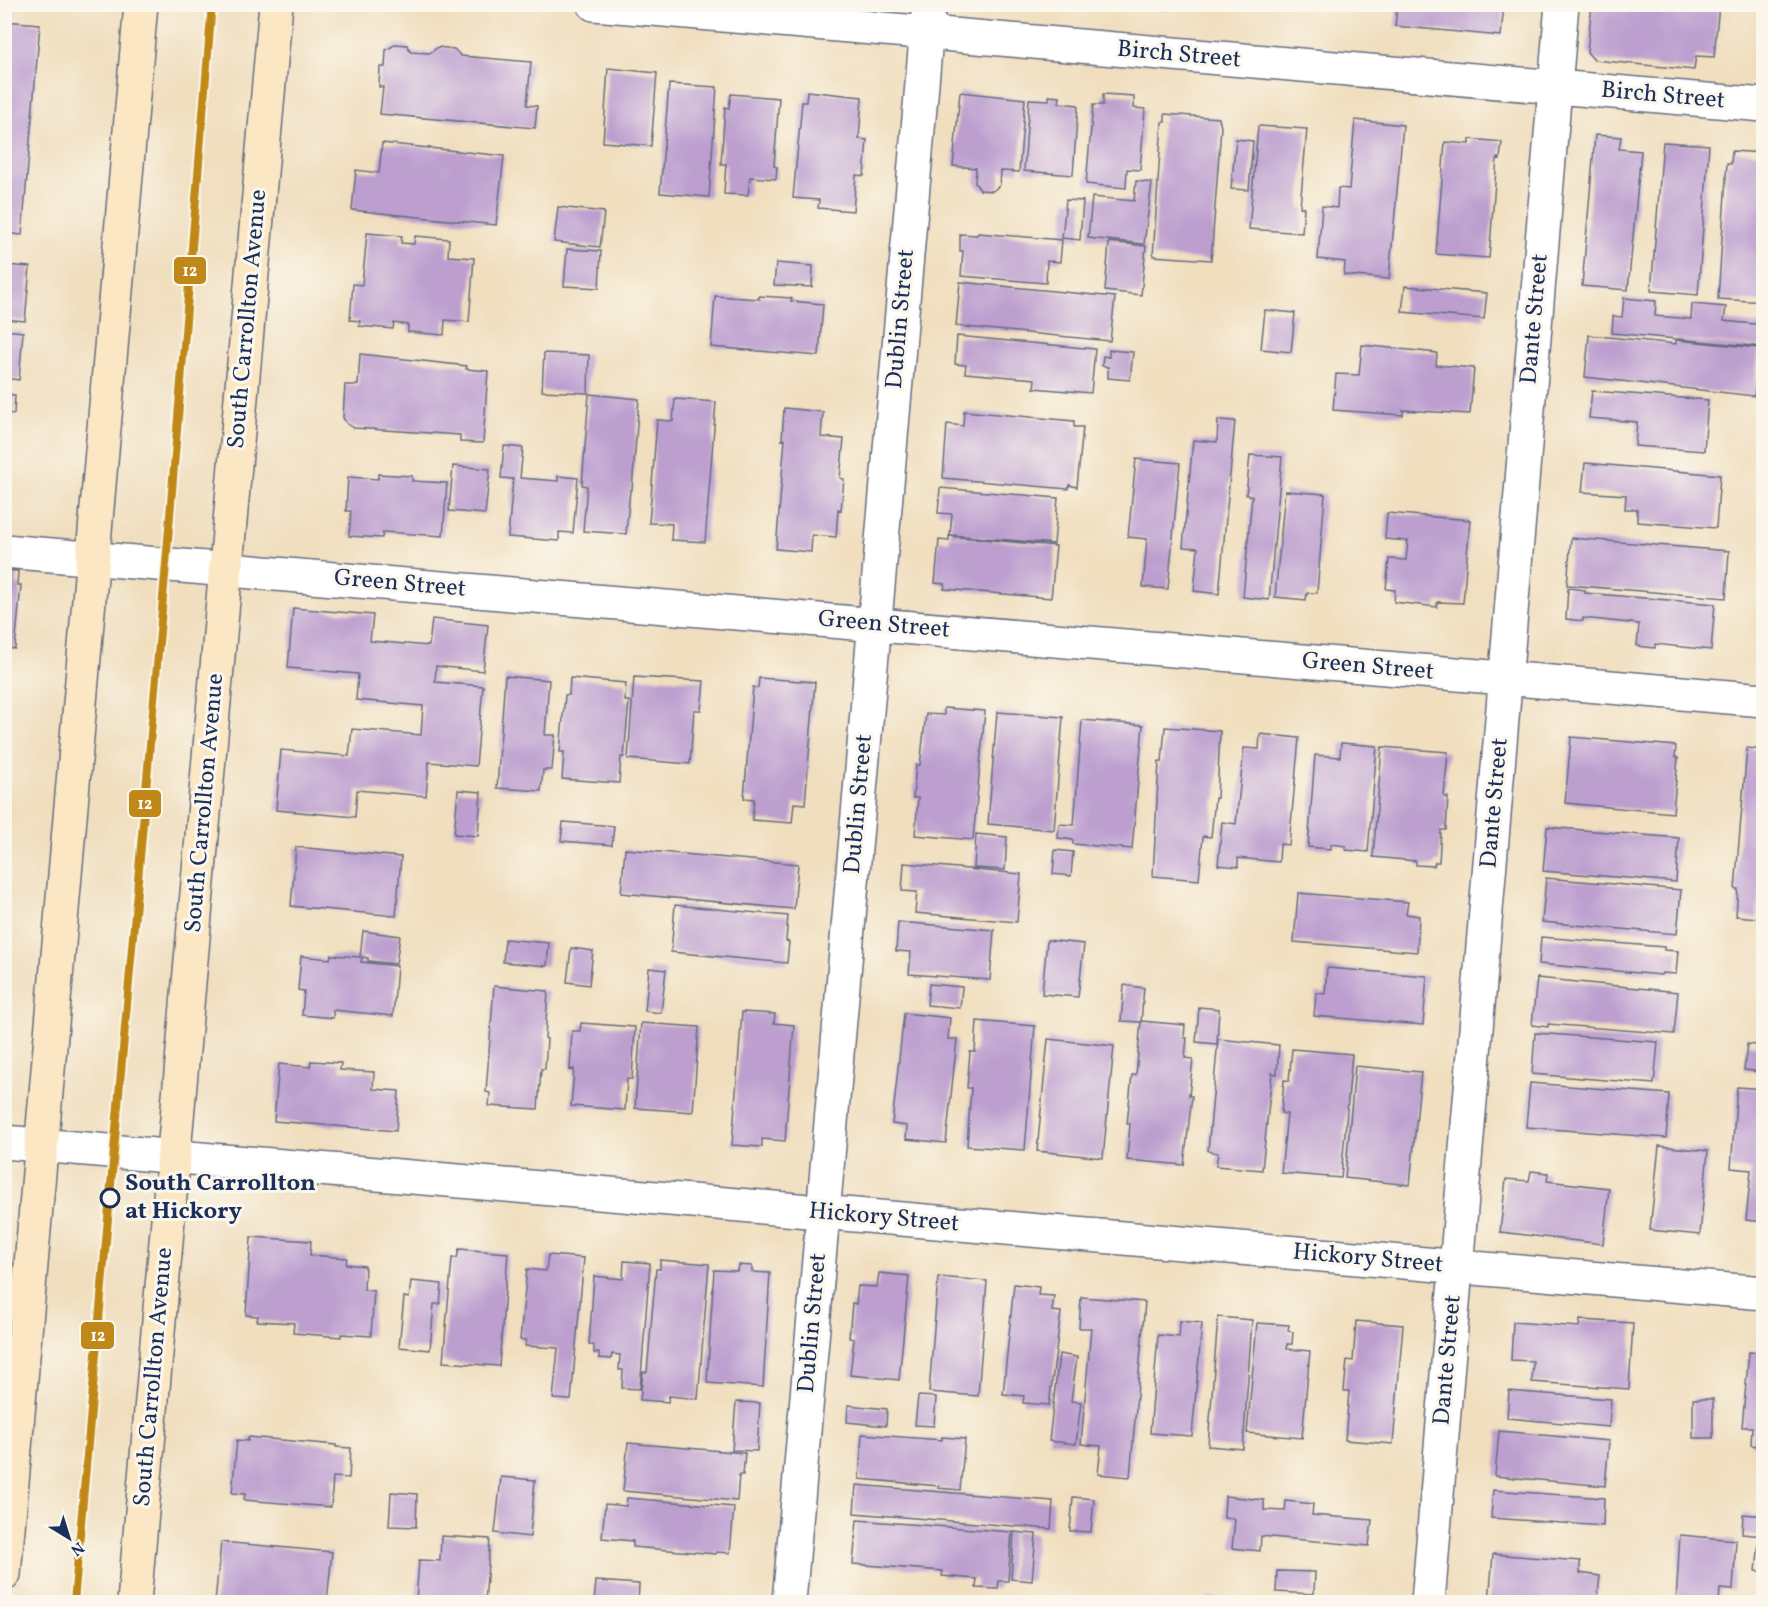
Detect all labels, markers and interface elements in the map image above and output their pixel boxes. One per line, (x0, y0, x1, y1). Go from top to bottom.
street label: Birch Street (1116, 33, 1242, 77)
street label: Birch Street (1600, 74, 1726, 118)
street label: South Carrollton Avenue (220, 188, 276, 450)
street label: Dublin Street (878, 248, 924, 390)
street label: Dante Street (1512, 252, 1558, 386)
line badge: 12 (173, 256, 207, 285)
text: 12 (183, 261, 197, 283)
street label: Green Street (333, 561, 467, 607)
street label: Green Street (817, 602, 951, 648)
street label: Green Street (1301, 644, 1435, 690)
street label: South Carrollton Avenue (177, 672, 233, 934)
street label: Dublin Street (836, 733, 882, 875)
street label: Dante Street (1472, 736, 1518, 870)
line badge: 12 (128, 789, 162, 818)
text: 12 (138, 794, 152, 816)
place label: South Carrollton at Hickory (125, 1167, 316, 1229)
marker: South Carrollton at Hickory (100, 1188, 120, 1208)
street label: Hickory Street (807, 1194, 961, 1242)
street label: Hickory Street (1291, 1235, 1445, 1283)
street label: South Carrollton Avenue (126, 1246, 182, 1508)
street label: Dublin Street (790, 1252, 836, 1394)
street label: Dante Street (1425, 1293, 1471, 1427)
line badge: 12 (80, 1321, 115, 1350)
text: 12 (91, 1326, 105, 1348)
north arrow (39, 1508, 99, 1568)
text: N (65, 1536, 88, 1561)

